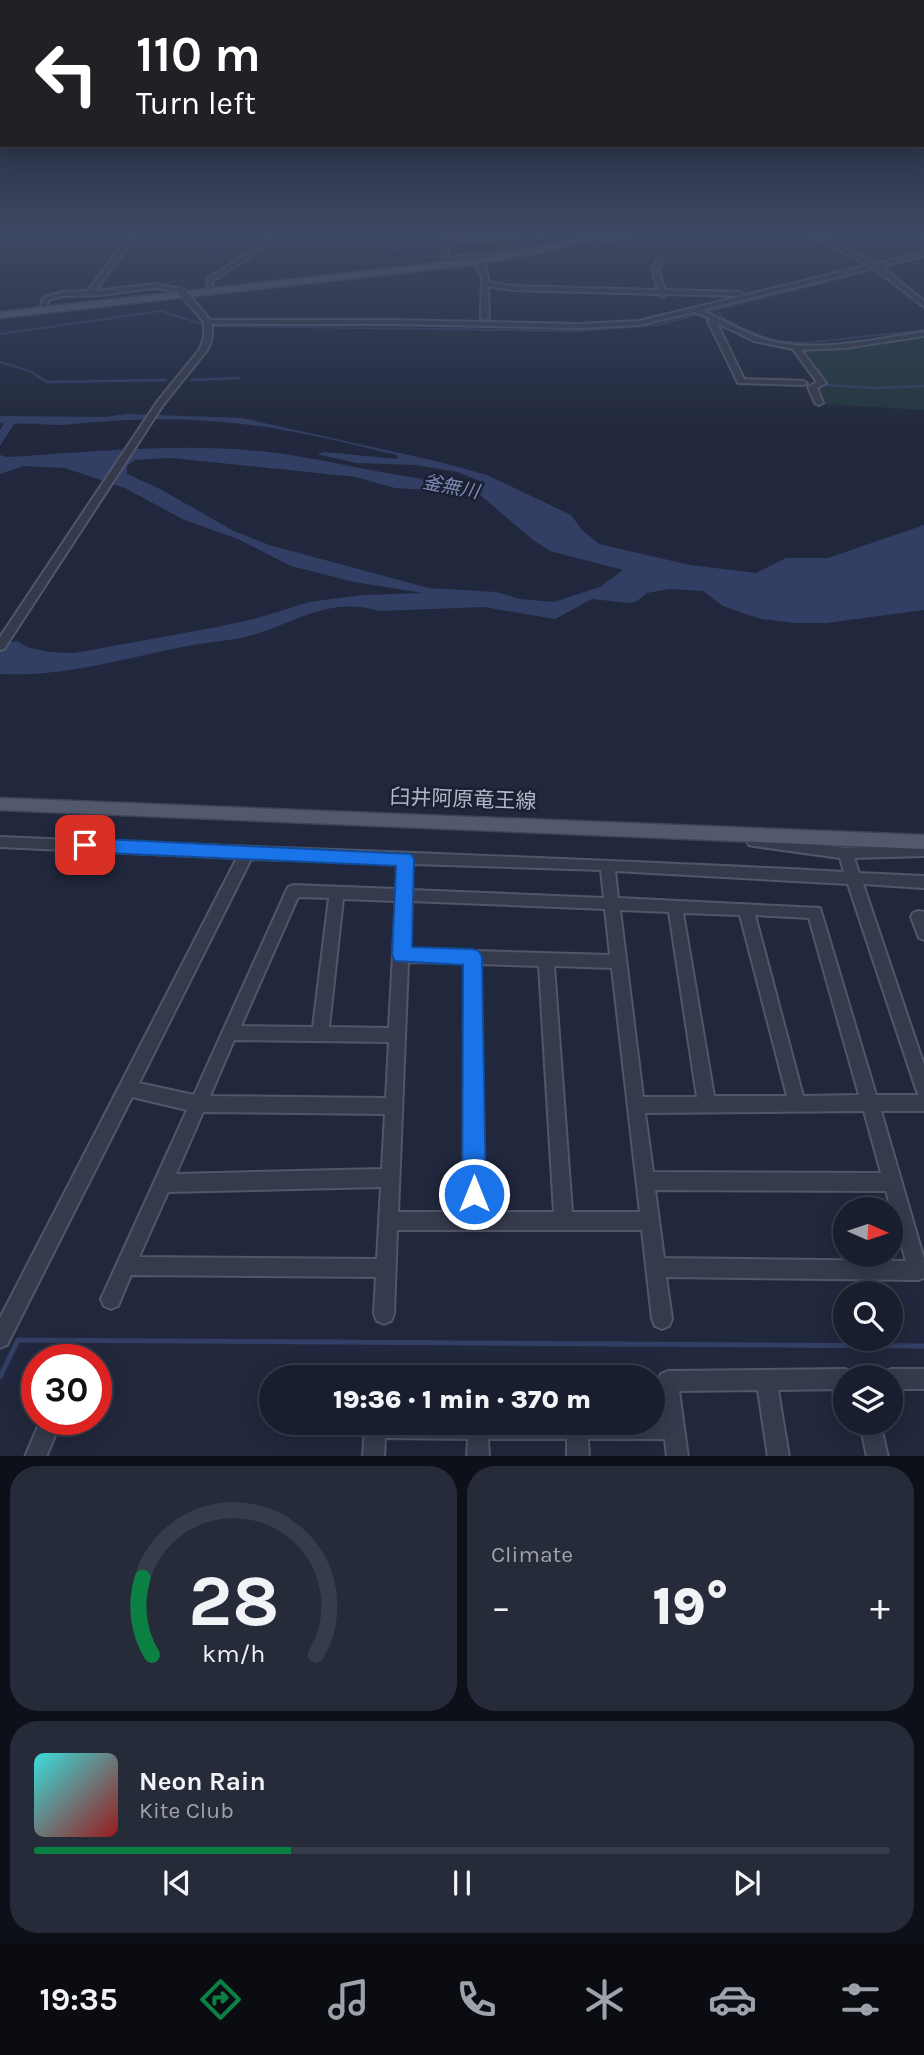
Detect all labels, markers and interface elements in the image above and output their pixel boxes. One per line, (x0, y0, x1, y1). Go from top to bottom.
text: 110 m (136, 26, 261, 83)
icon: left (21, 28, 112, 119)
text: Turn left (136, 85, 256, 122)
water label: 釜無川 (421, 471, 483, 504)
street label: 臼井阿原竜王線 (389, 784, 537, 814)
pin (55, 815, 115, 875)
icon: arrive (66, 826, 104, 864)
position arrow (437, 1157, 511, 1231)
north arrow (833, 1197, 903, 1267)
map controls (833, 1197, 903, 1435)
button: search (833, 1281, 903, 1351)
speed limit sign: 30 (21, 1344, 112, 1435)
button: layers (833, 1365, 903, 1435)
text: 19:36 · 1 min · 370 m (333, 1384, 591, 1415)
text: Climate (491, 1541, 573, 1568)
text: 28 (188, 1558, 279, 1643)
text: 19° (652, 1576, 729, 1637)
text: − (491, 1585, 511, 1630)
text: + (870, 1585, 890, 1630)
text: km/h (202, 1638, 265, 1667)
text: Neon Rain (139, 1766, 266, 1797)
text: Kite Club (139, 1797, 234, 1824)
icon: previous (158, 1864, 196, 1902)
icon: pause (443, 1864, 481, 1902)
icon: next (728, 1864, 766, 1902)
icon: directions (196, 1975, 245, 2024)
icon: music (324, 1975, 373, 2024)
icon: phone (452, 1975, 501, 2024)
icon: climate (580, 1975, 629, 2024)
icon: car (708, 1975, 757, 2024)
icon: filters (836, 1975, 885, 2024)
text: 19:35 (39, 1981, 118, 2018)

